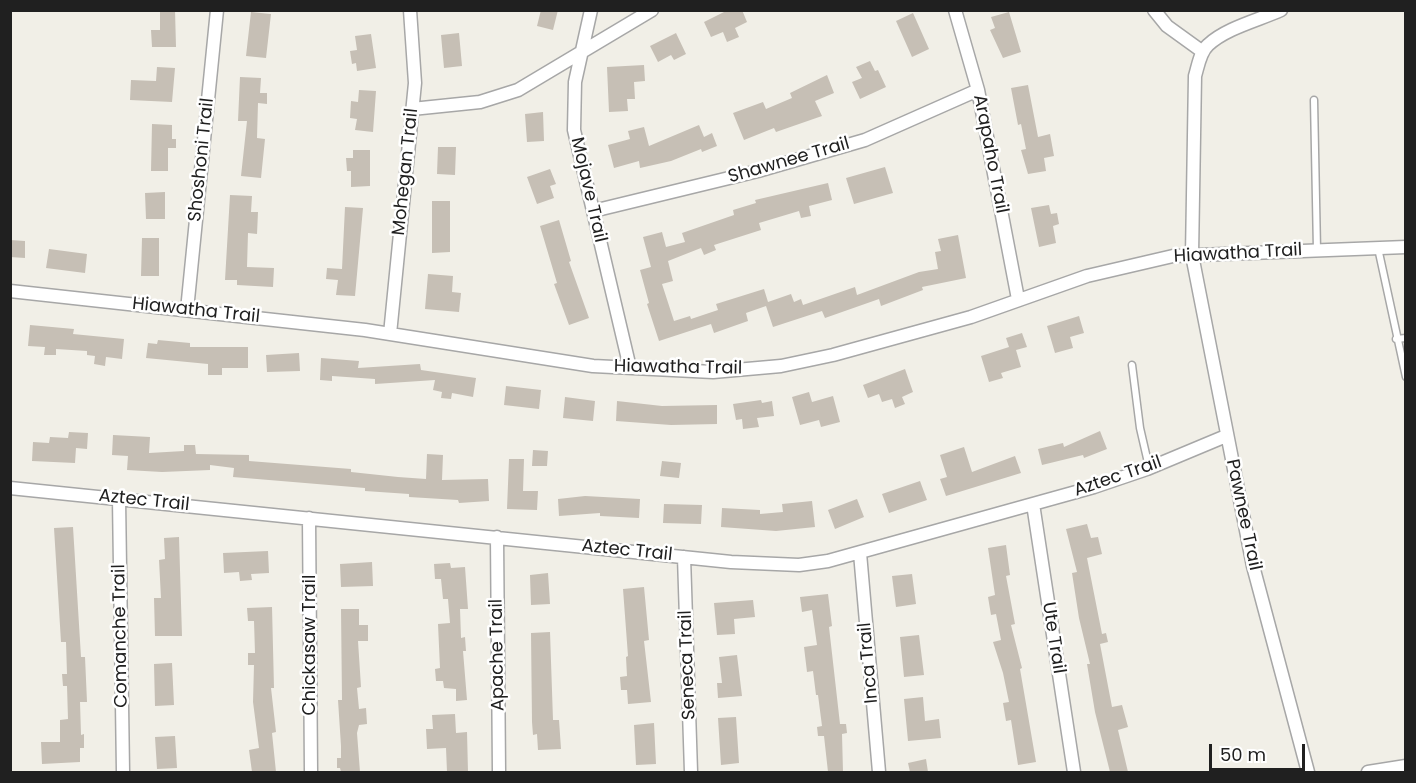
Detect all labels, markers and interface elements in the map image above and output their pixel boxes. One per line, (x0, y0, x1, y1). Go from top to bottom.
street label: Arapaho Trail (968, 93, 1012, 215)
street label: Shoshoni Trail (185, 97, 219, 223)
street label: Mohegan Trail (389, 107, 423, 237)
street label: Shawnee Trail (726, 133, 852, 189)
street label: Mojave Trail (565, 135, 611, 245)
street label: Hiawatha Trail (1173, 240, 1303, 268)
street label: Hiawatha Trail (131, 294, 261, 328)
street label: Hiawatha Trail (614, 356, 742, 380)
street label: Aztec Trail (1071, 452, 1165, 502)
street label: Pawnee Trail (1221, 457, 1265, 573)
street label: Aztec Trail (98, 485, 190, 517)
street label: Aztec Trail (581, 535, 673, 567)
street label: Comanche Trail (109, 564, 133, 708)
street label: Chickasaw Trail (299, 575, 321, 715)
street label: Apache Trail (486, 599, 510, 711)
street label: Ute Trail (1037, 601, 1069, 675)
street label: Seneca Trail (675, 610, 701, 720)
street label: Inca Trail (855, 622, 883, 704)
scale bar (1212, 732, 1308, 770)
text: 50 m (1220, 742, 1266, 767)

